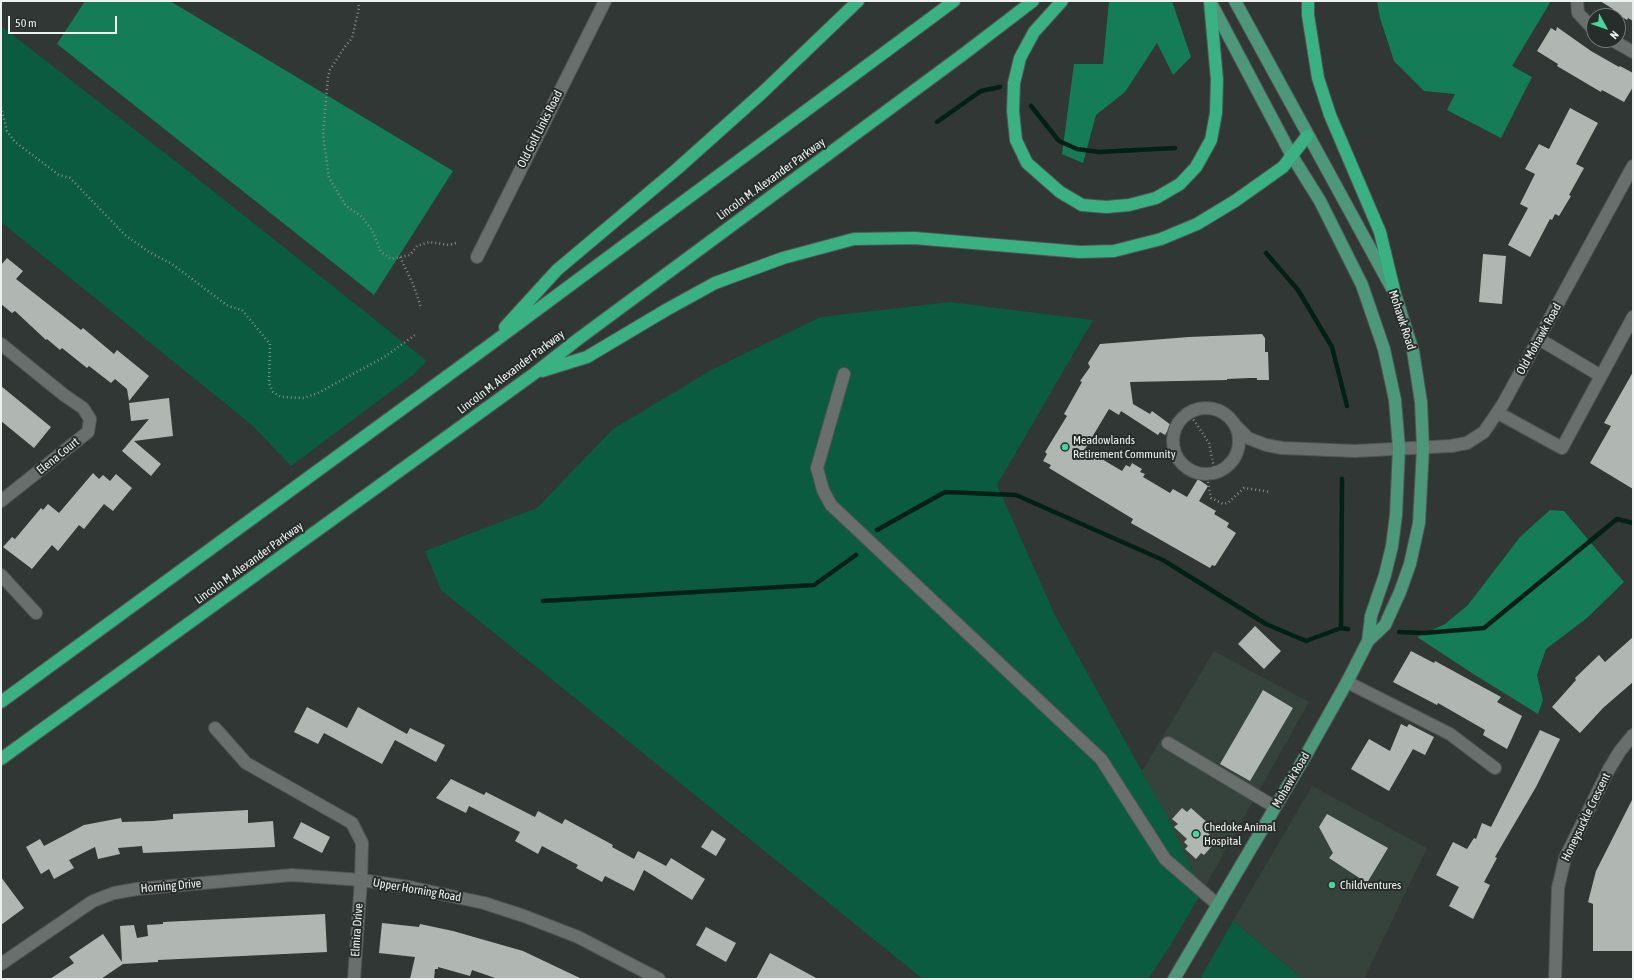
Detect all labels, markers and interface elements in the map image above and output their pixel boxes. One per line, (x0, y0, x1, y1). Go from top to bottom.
scale bar (10, 8, 119, 34)
north arrow (1586, 8, 1626, 48)
text: 50 m (15, 16, 37, 30)
text: N (1608, 29, 1621, 41)
street label: Old Golf Links Road (514, 88, 566, 170)
street label: Lincoln M. Alexander Parkway (714, 135, 828, 223)
street label: Mohawk Road (1386, 288, 1418, 352)
street label: Old Mohawk Road (1513, 301, 1565, 377)
street label: Lincoln M. Alexander Parkway (455, 327, 567, 417)
place label: Meadowlands Retirement Community (1073, 433, 1176, 461)
street label: Elena Court (34, 435, 82, 477)
marker: Meadowlands Retirement Community (1060, 442, 1070, 452)
street label: Lincoln M. Alexander Parkway (192, 519, 306, 607)
street label: Mohawk Road (1269, 750, 1313, 810)
street label: Honeysuckle Crescent (1558, 771, 1614, 863)
place label: Chedoke Animal Hospital (1204, 820, 1276, 848)
marker: Chedoke Animal Hospital (1191, 829, 1201, 839)
street label: Upper Horning Road (372, 875, 462, 905)
street label: Horning Drive (140, 876, 202, 896)
place label: Childventures (1340, 878, 1401, 892)
marker: Childventures (1327, 880, 1337, 890)
street label: Elmira Drive (348, 903, 366, 957)

